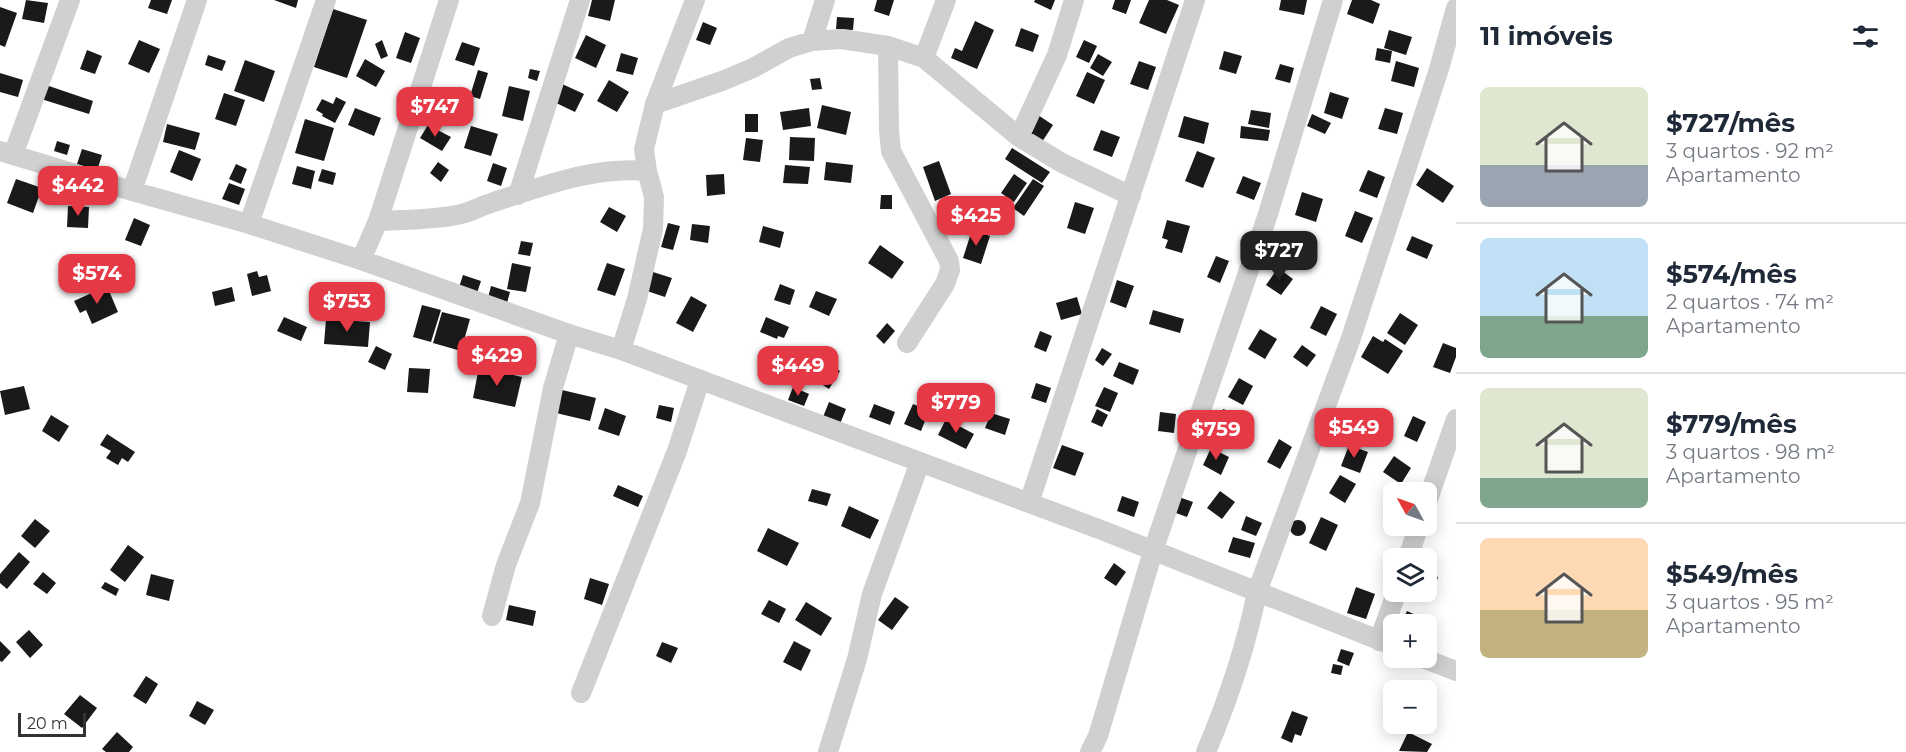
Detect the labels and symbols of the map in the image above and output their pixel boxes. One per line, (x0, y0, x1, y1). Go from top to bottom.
pin: $747 (399, 87, 471, 138)
pin: $442 (42, 166, 114, 217)
pin: $425 (940, 196, 1012, 247)
pin: $727 (1243, 231, 1315, 282)
pin: $574 (61, 254, 133, 305)
pin: $753 (311, 282, 383, 333)
pin: $429 (461, 336, 533, 387)
pin: $449 (762, 346, 834, 397)
pin: $779 (920, 383, 992, 434)
pin: $549 (1318, 408, 1390, 459)
pin: $759 (1180, 410, 1252, 461)
north arrow (1383, 482, 1437, 536)
scale bar (18, 710, 86, 738)

